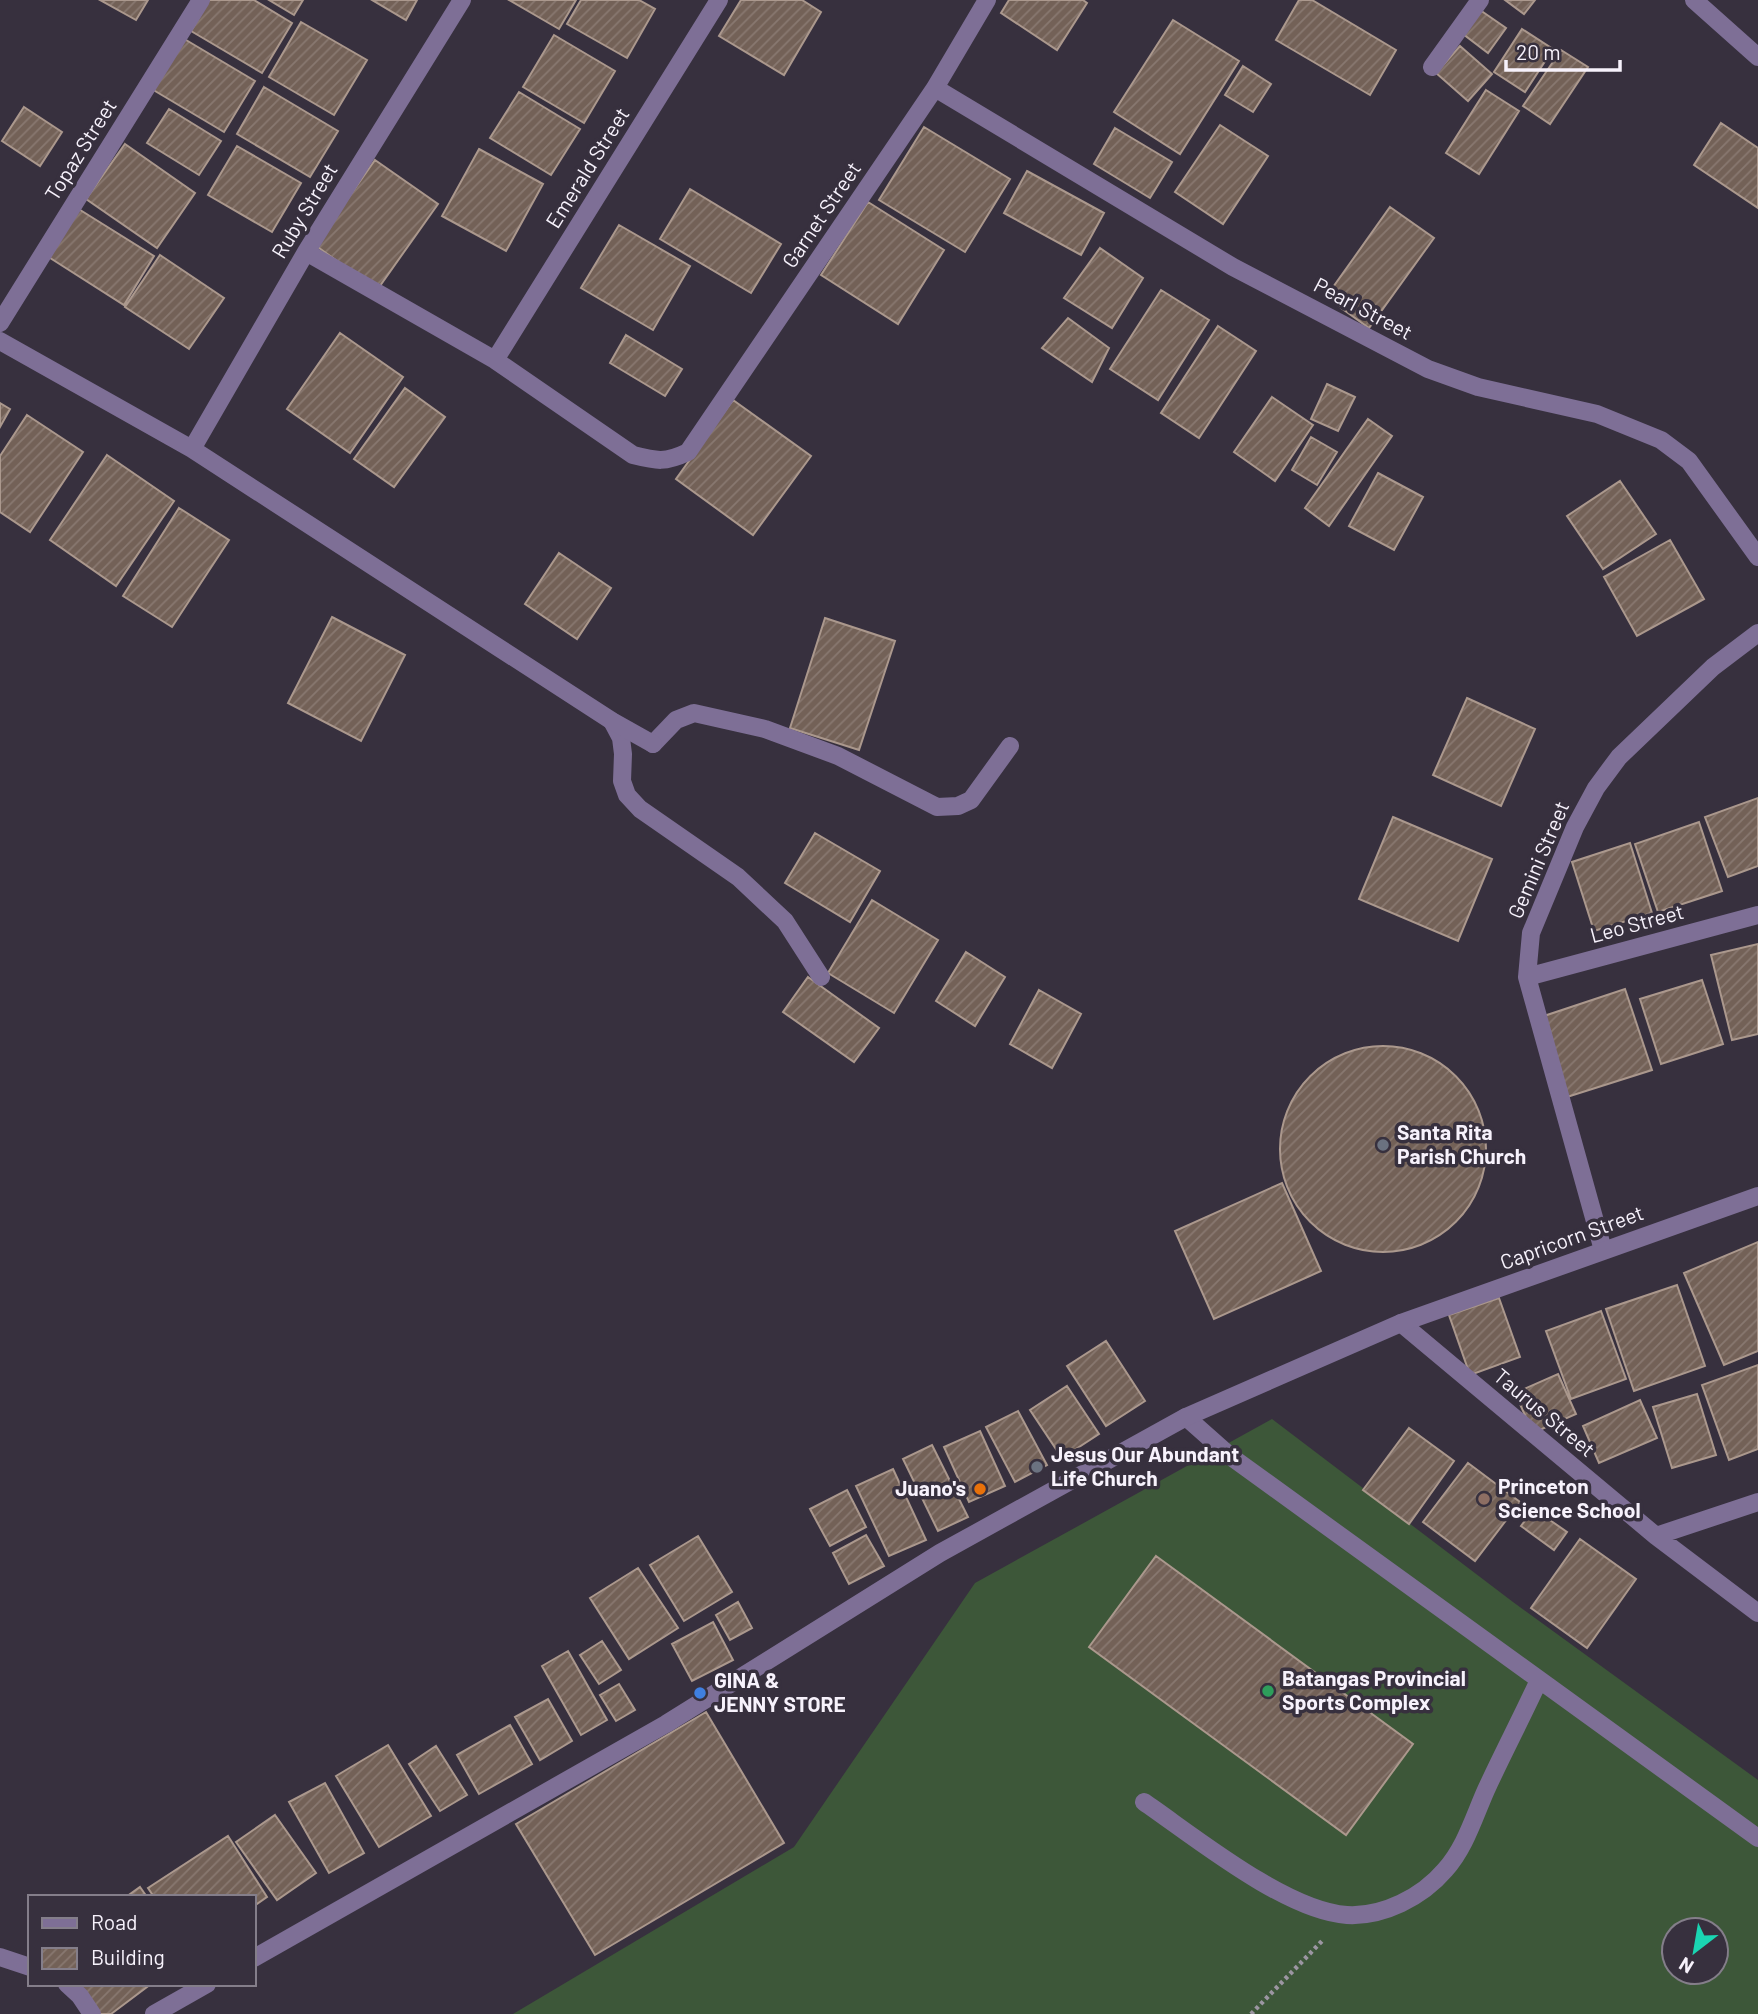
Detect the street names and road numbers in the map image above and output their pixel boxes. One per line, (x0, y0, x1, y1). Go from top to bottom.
street label: Topaz Street (39, 94, 121, 205)
street label: Emerald Street (540, 102, 634, 232)
street label: Garnet Street (776, 156, 865, 272)
street label: Ruby Street (266, 158, 342, 262)
street label: Pearl Street (1310, 271, 1417, 344)
street label: Gemini Street (1502, 797, 1574, 922)
street label: Leo Street (1587, 898, 1686, 947)
street label: Capricorn Street (1496, 1199, 1647, 1274)
street label: Taurus Street (1489, 1362, 1601, 1461)

